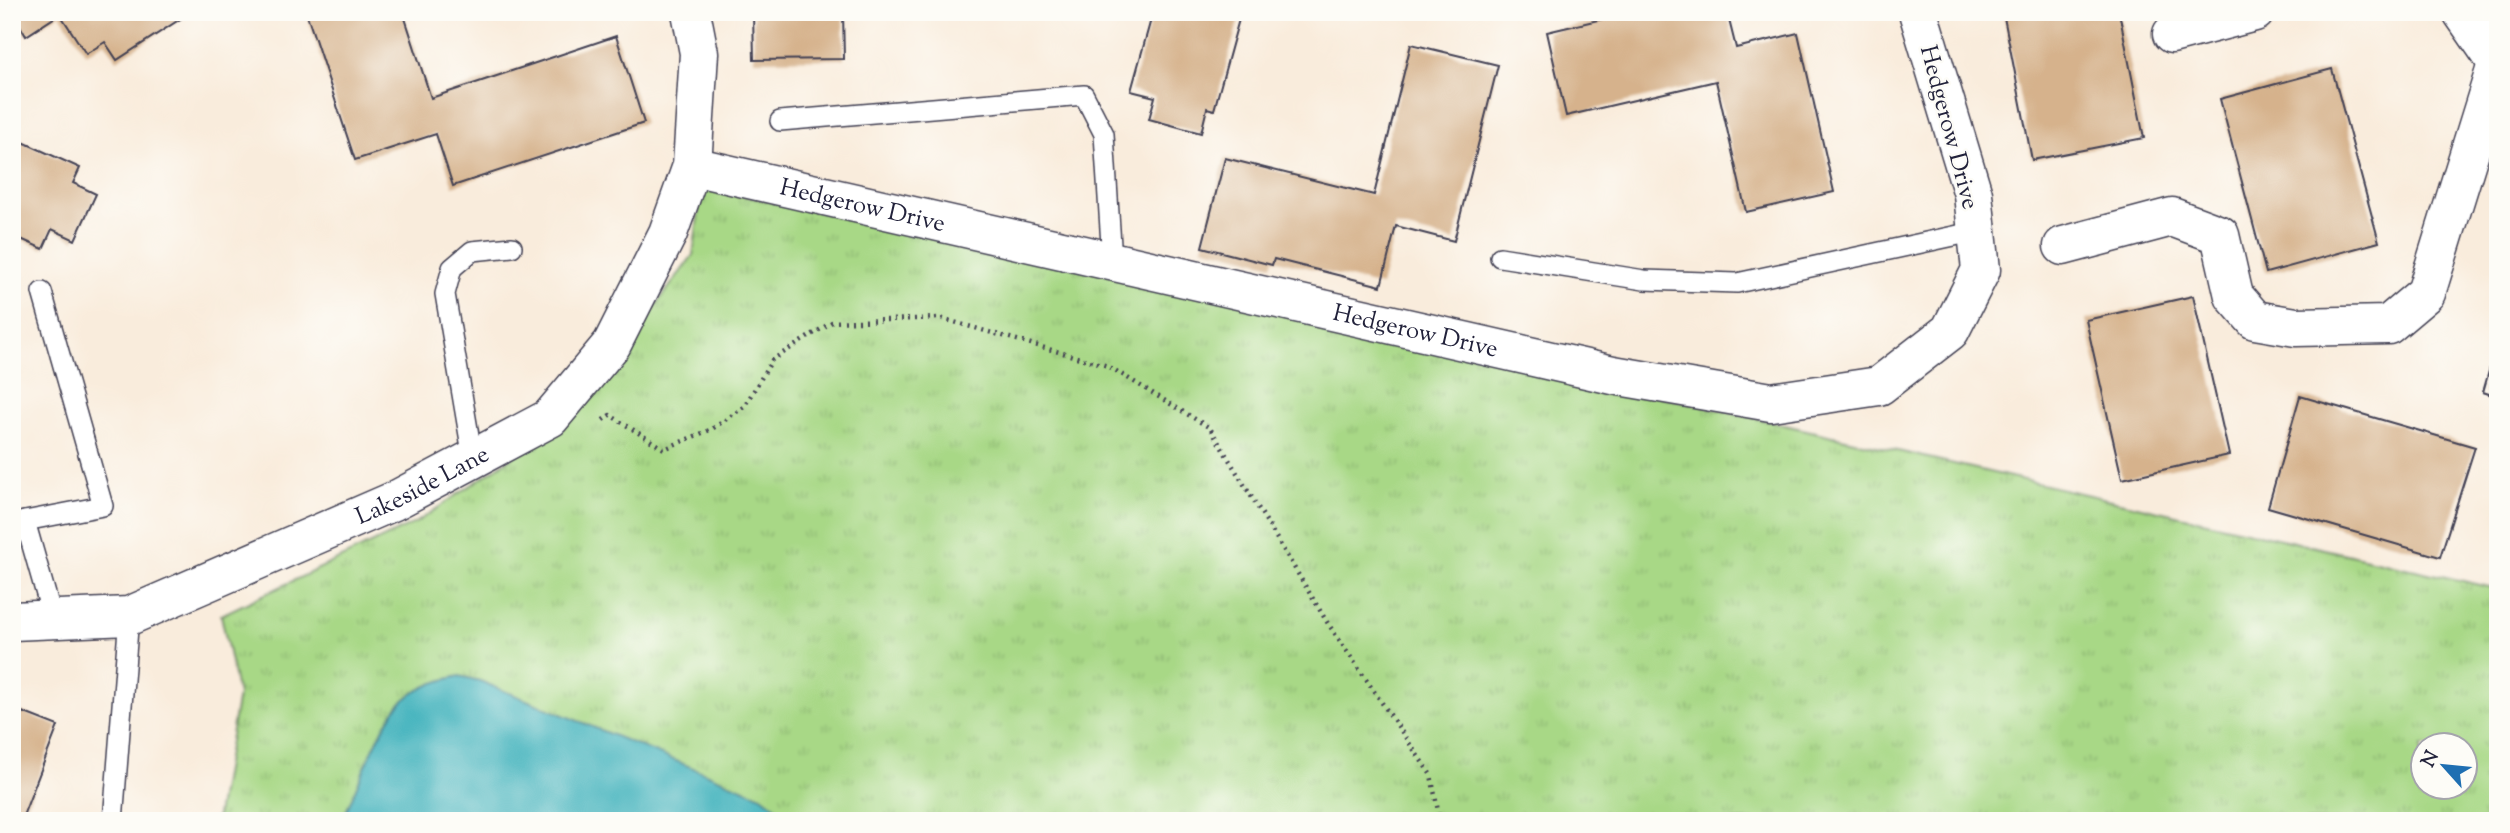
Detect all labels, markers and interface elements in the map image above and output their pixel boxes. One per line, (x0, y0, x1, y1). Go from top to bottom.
street label: Hedgerow Drive (1910, 42, 1986, 213)
street label: Hedgerow Drive (776, 171, 948, 242)
street label: Hedgerow Drive (1329, 297, 1501, 367)
street label: Lakeside Lane (350, 438, 496, 535)
north arrow (2408, 732, 2478, 802)
text: N (2416, 747, 2447, 772)

